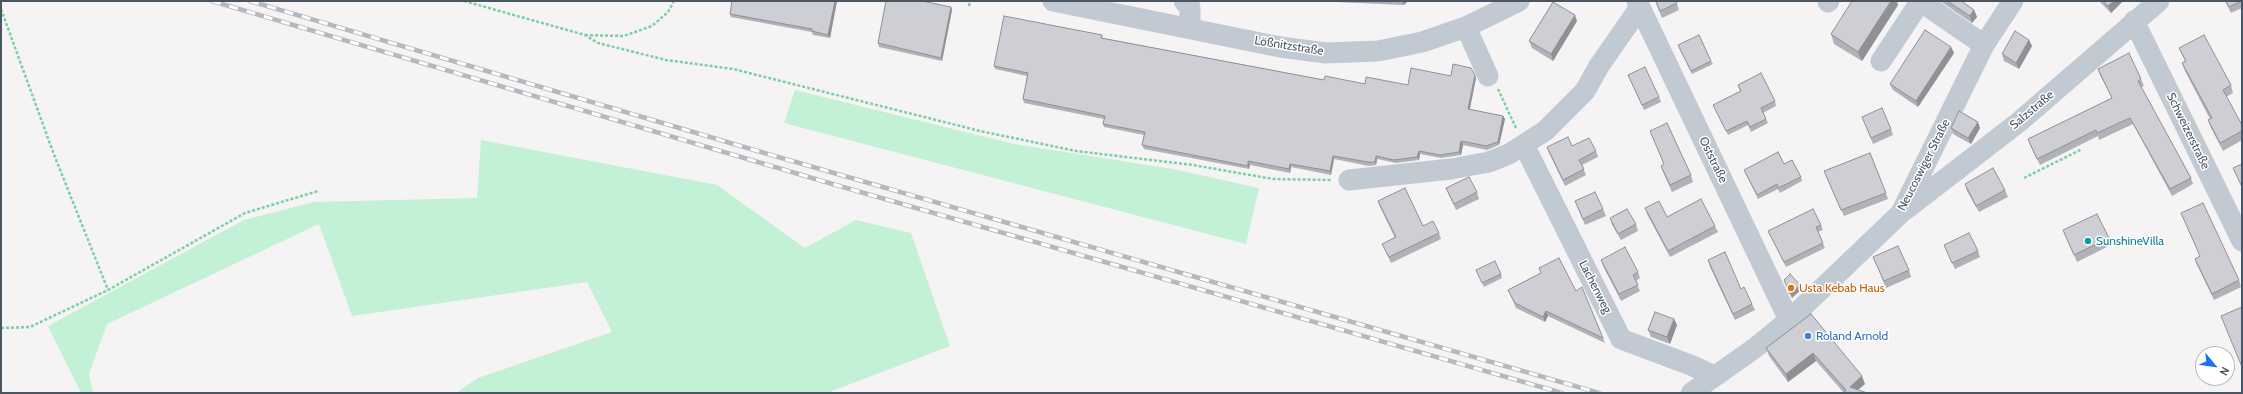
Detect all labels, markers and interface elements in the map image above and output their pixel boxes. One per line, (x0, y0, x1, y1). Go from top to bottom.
street label: Lößnitzstraße (1253, 33, 1325, 59)
street label: Salzstraße (2007, 88, 2057, 132)
street label: Schweizerstraße (2163, 90, 2213, 172)
street label: Neucoswiger Straße (1895, 117, 1953, 213)
street label: Oststraße (1696, 135, 1730, 185)
place label: SunshineVilla (2096, 234, 2164, 248)
marker: SunshineVilla (2083, 236, 2093, 246)
street label: Lachenweg (1576, 258, 1614, 316)
place label: Usta Kebab Haus (1799, 281, 1885, 295)
marker: Usta Kebab Haus (1786, 283, 1796, 293)
place label: Roland Arnold (1816, 329, 1888, 343)
marker: Roland Arnold (1803, 331, 1813, 341)
north arrow (2195, 346, 2235, 386)
text: N (2217, 365, 2233, 378)

